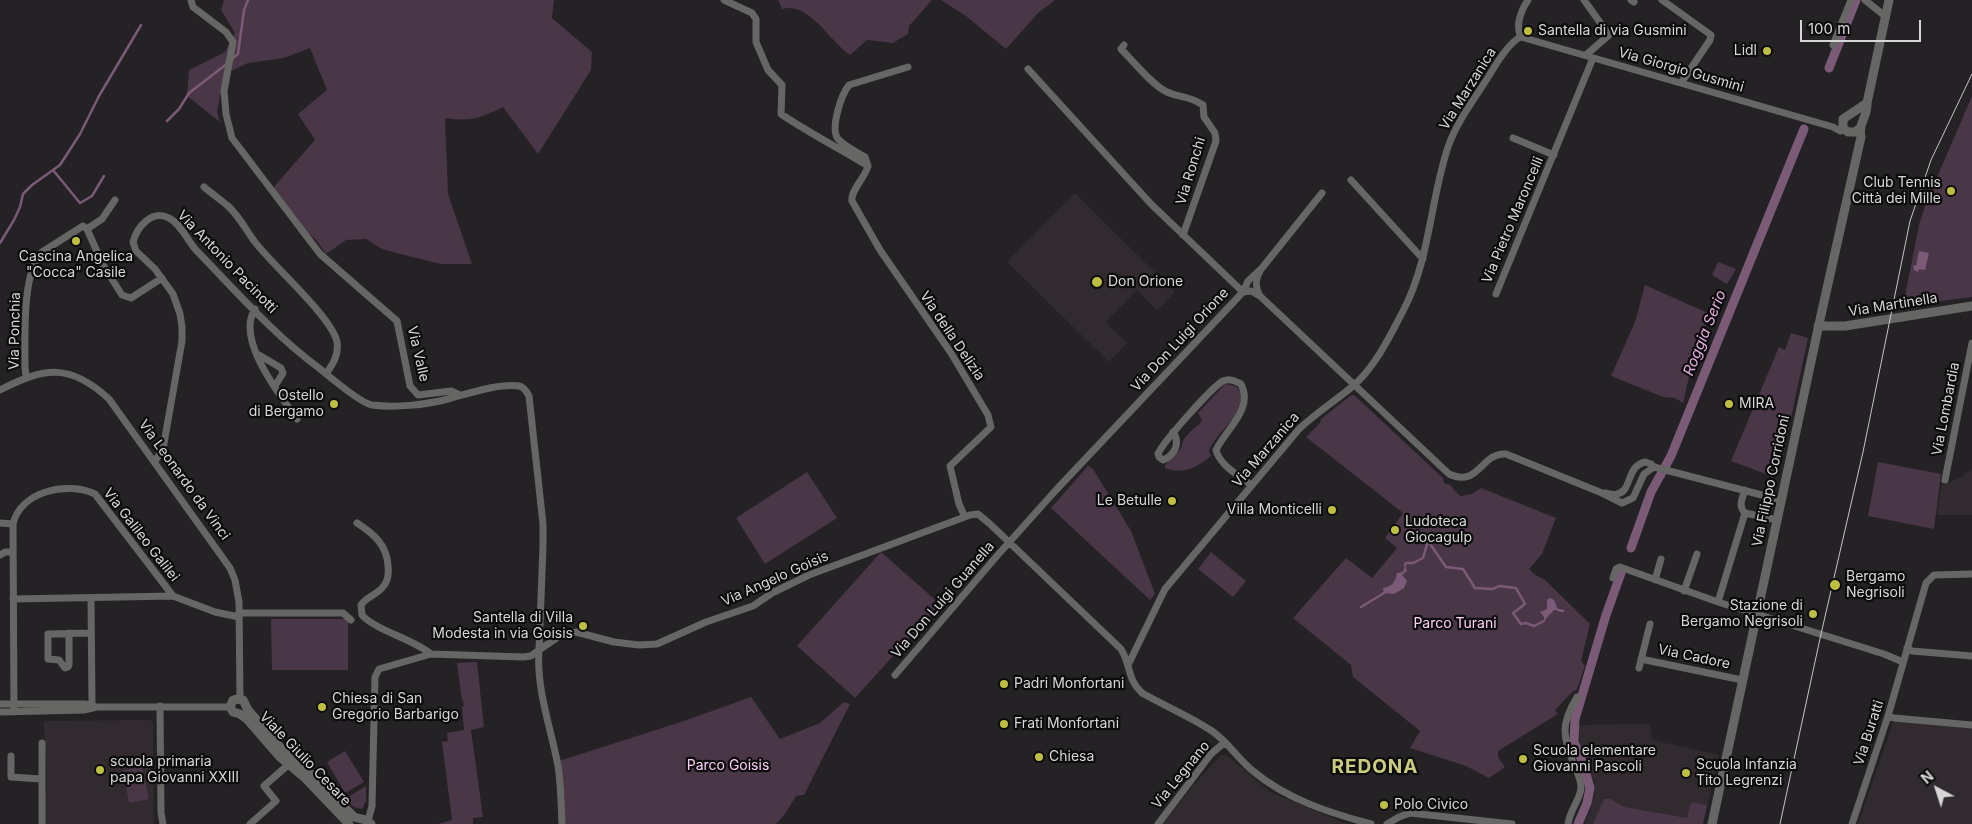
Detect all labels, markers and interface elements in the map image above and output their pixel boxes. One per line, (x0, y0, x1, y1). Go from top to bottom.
scale bar (1802, 10, 1923, 42)
text: 100 m (1808, 19, 1850, 38)
place label: Santella di via Gusmini (1538, 23, 1687, 39)
marker: Santella di via Gusmini (1522, 25, 1534, 37)
place label: Lidl (1734, 43, 1757, 59)
street label: Via Giorgio Gusmini (1616, 44, 1746, 96)
street label: Via Marzanica (1436, 45, 1500, 133)
marker: Lidl (1761, 45, 1773, 57)
street label: Via Ronchi (1173, 135, 1209, 207)
street label: Via Pietro Maroncelli (1479, 154, 1547, 286)
place label: Club Tennis Città dei Mille (1852, 175, 1941, 208)
marker: Club Tennis Città dei Mille (1945, 185, 1957, 197)
street label: Via Antonio Pacinotti (173, 207, 281, 317)
marker: Cascina Angelica "Cocca" Casile (70, 235, 82, 247)
place label: Cascina Angelica "Cocca" Casile (19, 249, 133, 282)
place label: Don Orione (1108, 274, 1183, 290)
marker: Don Orione (1090, 275, 1104, 289)
street label: Via Don Luigi Orione (1128, 285, 1232, 395)
street label: Via della Delizia (916, 288, 988, 384)
water label: Roggia Serio (1680, 288, 1730, 378)
street label: Via Martinella (1847, 290, 1939, 320)
street label: Via Ponchia (6, 292, 24, 370)
street label: Via Valle (403, 325, 433, 383)
street label: Via Lombardia (1929, 361, 1963, 457)
place label: Ostello di Bergamo (249, 388, 324, 421)
place label: MIRA (1739, 396, 1774, 412)
marker: Ostello di Bergamo (328, 398, 340, 410)
marker: MIRA (1723, 398, 1735, 410)
street label: Via Marzanica (1229, 409, 1303, 491)
street label: Via Filippo Corridoni (1749, 414, 1793, 548)
street label: Via Leonardo da Vinci (135, 417, 233, 543)
street label: Via Galileo Galilei (99, 485, 183, 585)
place label: Le Betulle (1097, 493, 1162, 509)
marker: Le Betulle (1166, 495, 1178, 507)
place label: Villa Monticelli (1227, 502, 1322, 518)
marker: Villa Monticelli (1326, 504, 1338, 516)
place label: Ludoteca Giocagulp (1405, 514, 1472, 546)
marker: Ludoteca Giocagulp (1389, 524, 1401, 536)
street label: Via Don Luigi Guanella (888, 538, 998, 662)
street label: Via Angelo Goisis (719, 548, 831, 610)
place label: Bergamo Negrisoli (1846, 569, 1905, 602)
marker: Bergamo Negrisoli (1828, 578, 1842, 592)
place label: Stazione di Bergamo Negrisoli (1681, 598, 1803, 630)
marker: Stazione di Bergamo Negrisoli (1807, 608, 1819, 620)
place label: Santella di Villa Modesta in via Goisis (432, 610, 573, 642)
park label: Parco Turani (1413, 616, 1497, 632)
marker: Santella di Villa Modesta in via Goisis (577, 620, 589, 632)
street label: Via Cadore (1657, 641, 1731, 673)
place label: Padri Monfortani (1014, 676, 1124, 692)
marker: Padri Monfortani (998, 678, 1010, 690)
place label: Chiesa di San Gregorio Barbarigo (332, 691, 459, 724)
street label: Via Buratti (1851, 698, 1887, 768)
marker: Chiesa di San Gregorio Barbarigo (316, 701, 328, 713)
street label: Viale Giulio Cesare (256, 708, 354, 810)
place label: Frati Monfortani (1014, 716, 1119, 732)
marker: Frati Monfortani (998, 718, 1010, 730)
street label: Via Legnano (1149, 738, 1213, 812)
place label: Scuola elementare Giovanni Pascoli (1533, 743, 1656, 776)
place label: Chiesa (1049, 749, 1094, 765)
marker: Chiesa (1033, 751, 1045, 763)
marker: Scuola elementare Giovanni Pascoli (1517, 753, 1529, 765)
place label: scuola primaria papa Giovanni XXIII (110, 754, 239, 786)
district label: REDONA (1331, 756, 1419, 778)
place label: Scuola Infanzia Tito Legrenzi (1696, 757, 1797, 790)
park label: Parco Goisis (687, 758, 769, 774)
marker: scuola primaria papa Giovanni XXIII (94, 764, 106, 776)
north arrow (1912, 764, 1962, 814)
marker: Scuola Infanzia Tito Legrenzi (1680, 767, 1692, 779)
text: N (1917, 767, 1937, 787)
place label: Polo Civico (1394, 797, 1468, 813)
marker: Polo Civico (1378, 799, 1390, 811)

